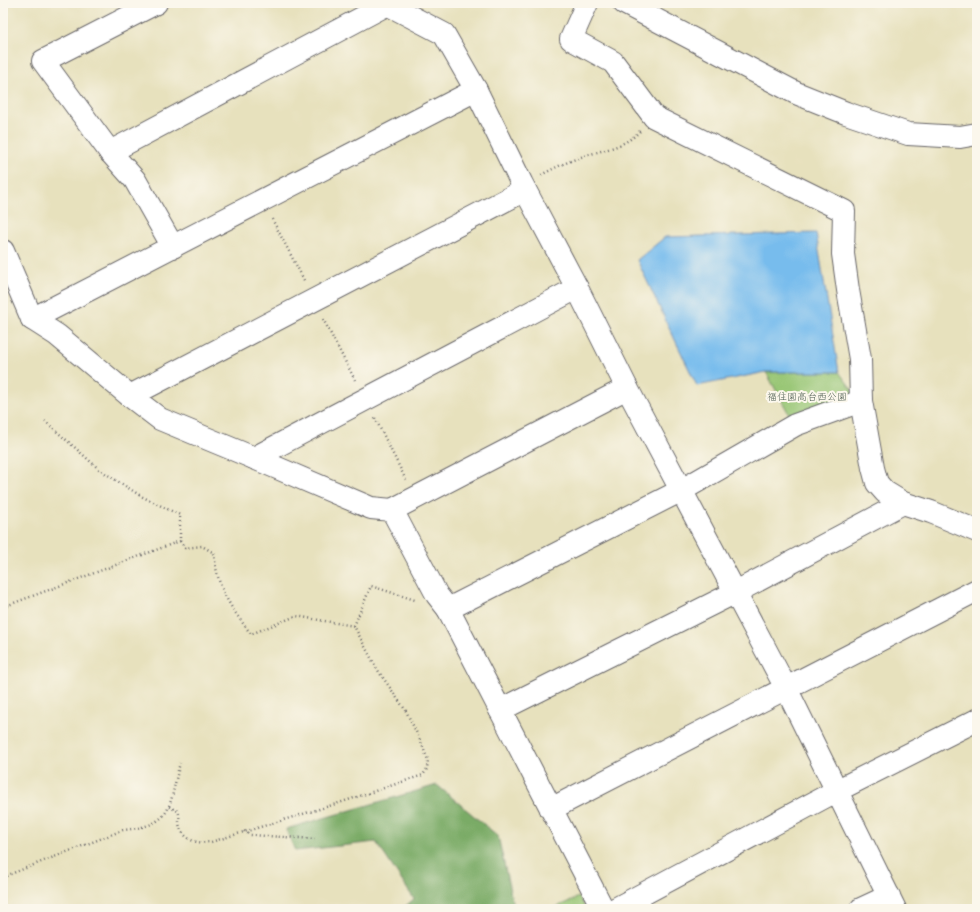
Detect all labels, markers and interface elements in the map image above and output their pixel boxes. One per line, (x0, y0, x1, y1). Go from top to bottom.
park label: 福住園高台西公園 (767, 390, 847, 403)

